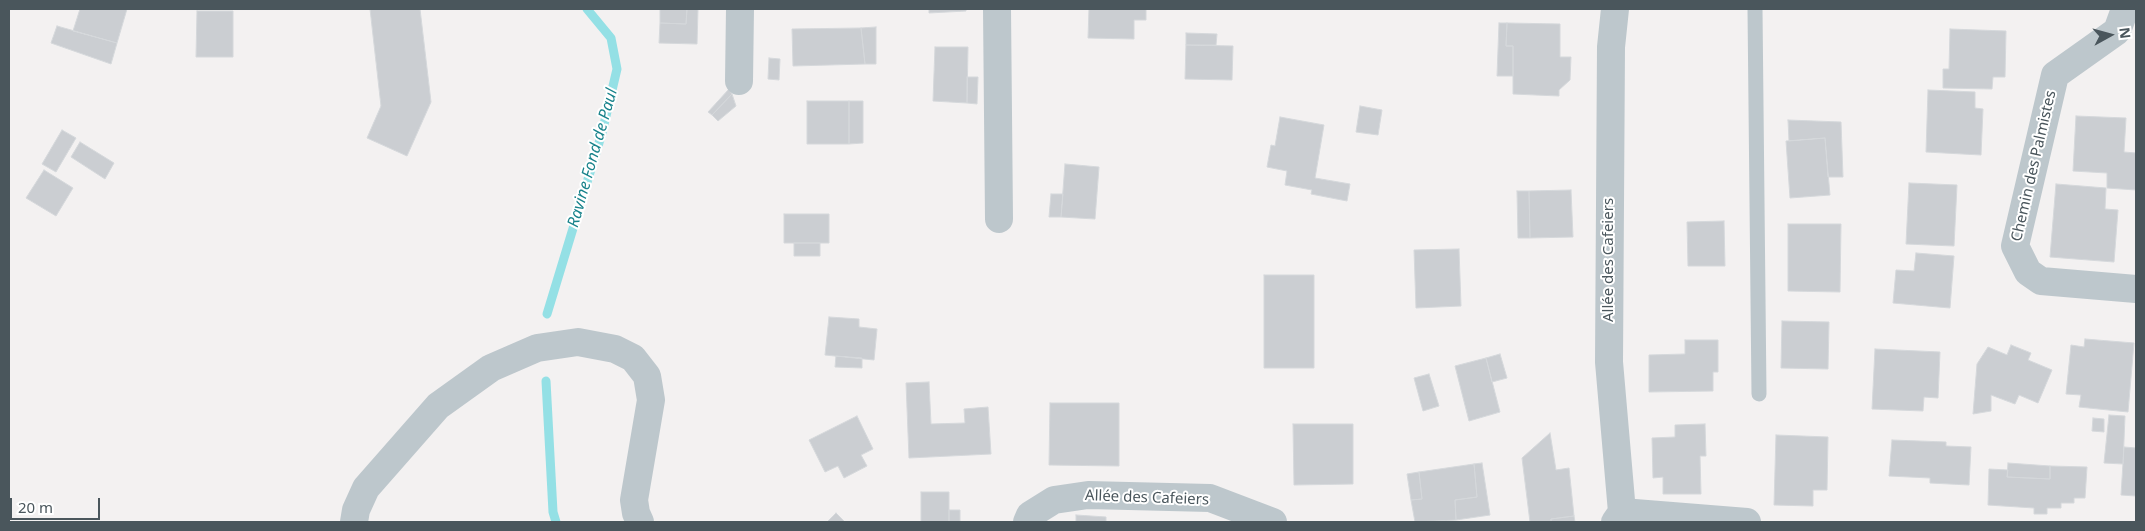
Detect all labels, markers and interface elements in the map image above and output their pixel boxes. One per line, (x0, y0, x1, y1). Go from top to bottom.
north arrow (2085, 10, 2135, 60)
text: N (2115, 26, 2136, 40)
water label: Ravine Fond de Paul (564, 86, 622, 230)
street label: Chemin des Palmistes (2008, 89, 2060, 243)
street label: Allée des Cafeiers (1600, 198, 1618, 322)
street label: Allée des Cafeiers (1085, 487, 1209, 509)
scale bar (12, 488, 102, 520)
text: 20 m (18, 497, 53, 517)

